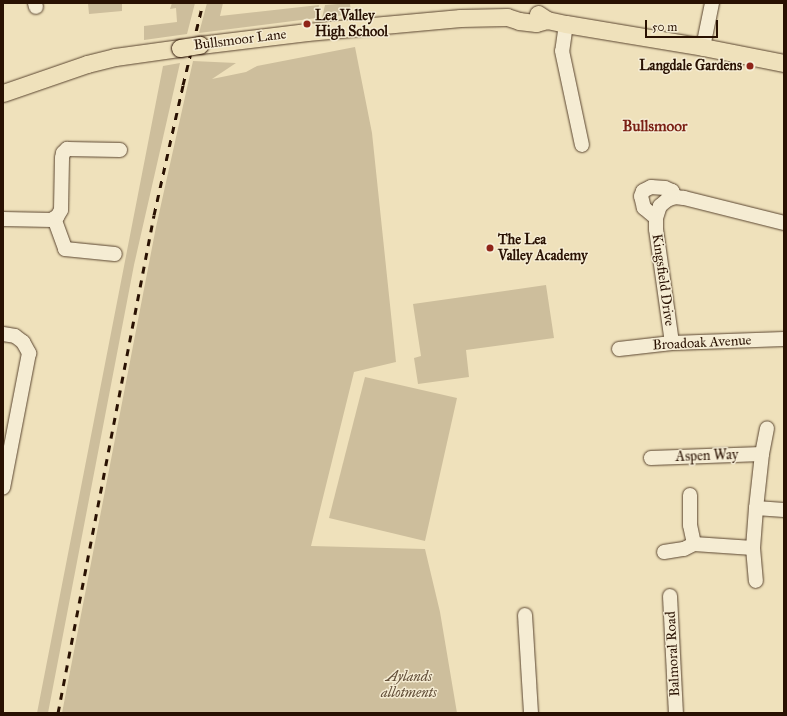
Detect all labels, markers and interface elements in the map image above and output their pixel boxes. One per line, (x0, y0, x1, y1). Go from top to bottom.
place label: Lea Valley High School (315, 8, 388, 40)
scale bar (647, 12, 720, 38)
marker: Lea Valley High School (302, 19, 312, 29)
text: 50 m (652, 20, 677, 34)
street label: Bullsmoor Lane (193, 26, 287, 54)
place label: Langdale Gardens (639, 58, 742, 74)
marker: Langdale Gardens (745, 61, 755, 71)
district label: Bullsmoor (623, 118, 687, 136)
place label: The Lea Valley Academy (498, 232, 588, 264)
street label: Kingsfield Drive (648, 233, 678, 327)
marker: The Lea Valley Academy (485, 243, 495, 253)
street label: Broadoak Avenue (652, 332, 752, 354)
street label: Aspen Way (675, 447, 739, 465)
street label: Balmoral Road (662, 611, 684, 697)
park label: Aylands allotments (381, 669, 437, 702)

